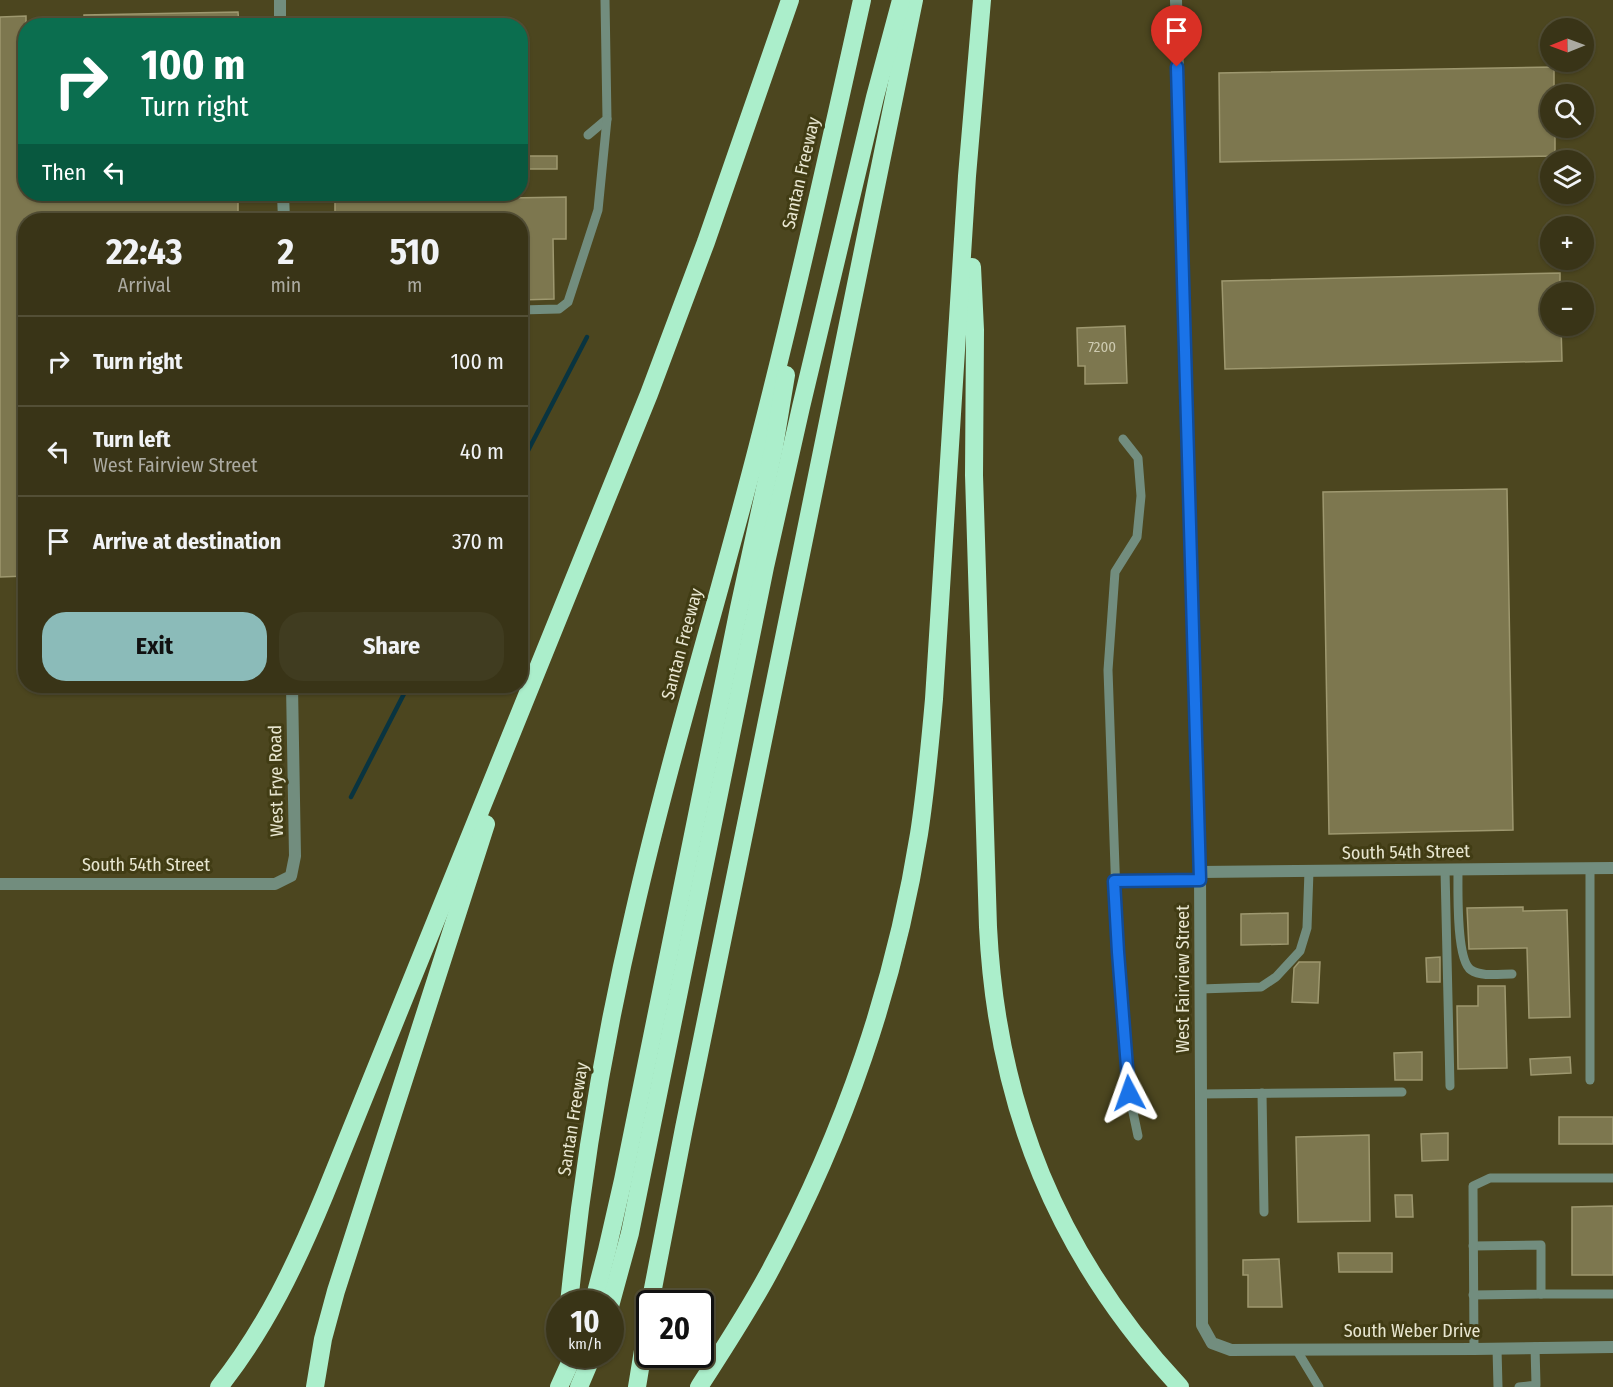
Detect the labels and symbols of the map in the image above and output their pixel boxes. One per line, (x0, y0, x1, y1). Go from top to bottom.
pin (1151, 5, 1202, 67)
north arrow (1540, 18, 1594, 72)
street label: Santan Freeway (777, 115, 825, 231)
house number: 7200 (1088, 338, 1116, 356)
street label: Santan Freeway (657, 586, 707, 702)
street label: West Frye Road (264, 725, 288, 837)
street label: South 54th Street (1342, 840, 1470, 864)
street label: South 54th Street (82, 854, 210, 876)
street label: West Fairview Street (1172, 905, 1194, 1053)
street label: Santan Freeway (553, 1061, 593, 1177)
position arrow (1097, 1061, 1161, 1125)
speed limit sign: 20 (636, 1290, 714, 1368)
street label: South Weber Drive (1344, 1320, 1480, 1342)

